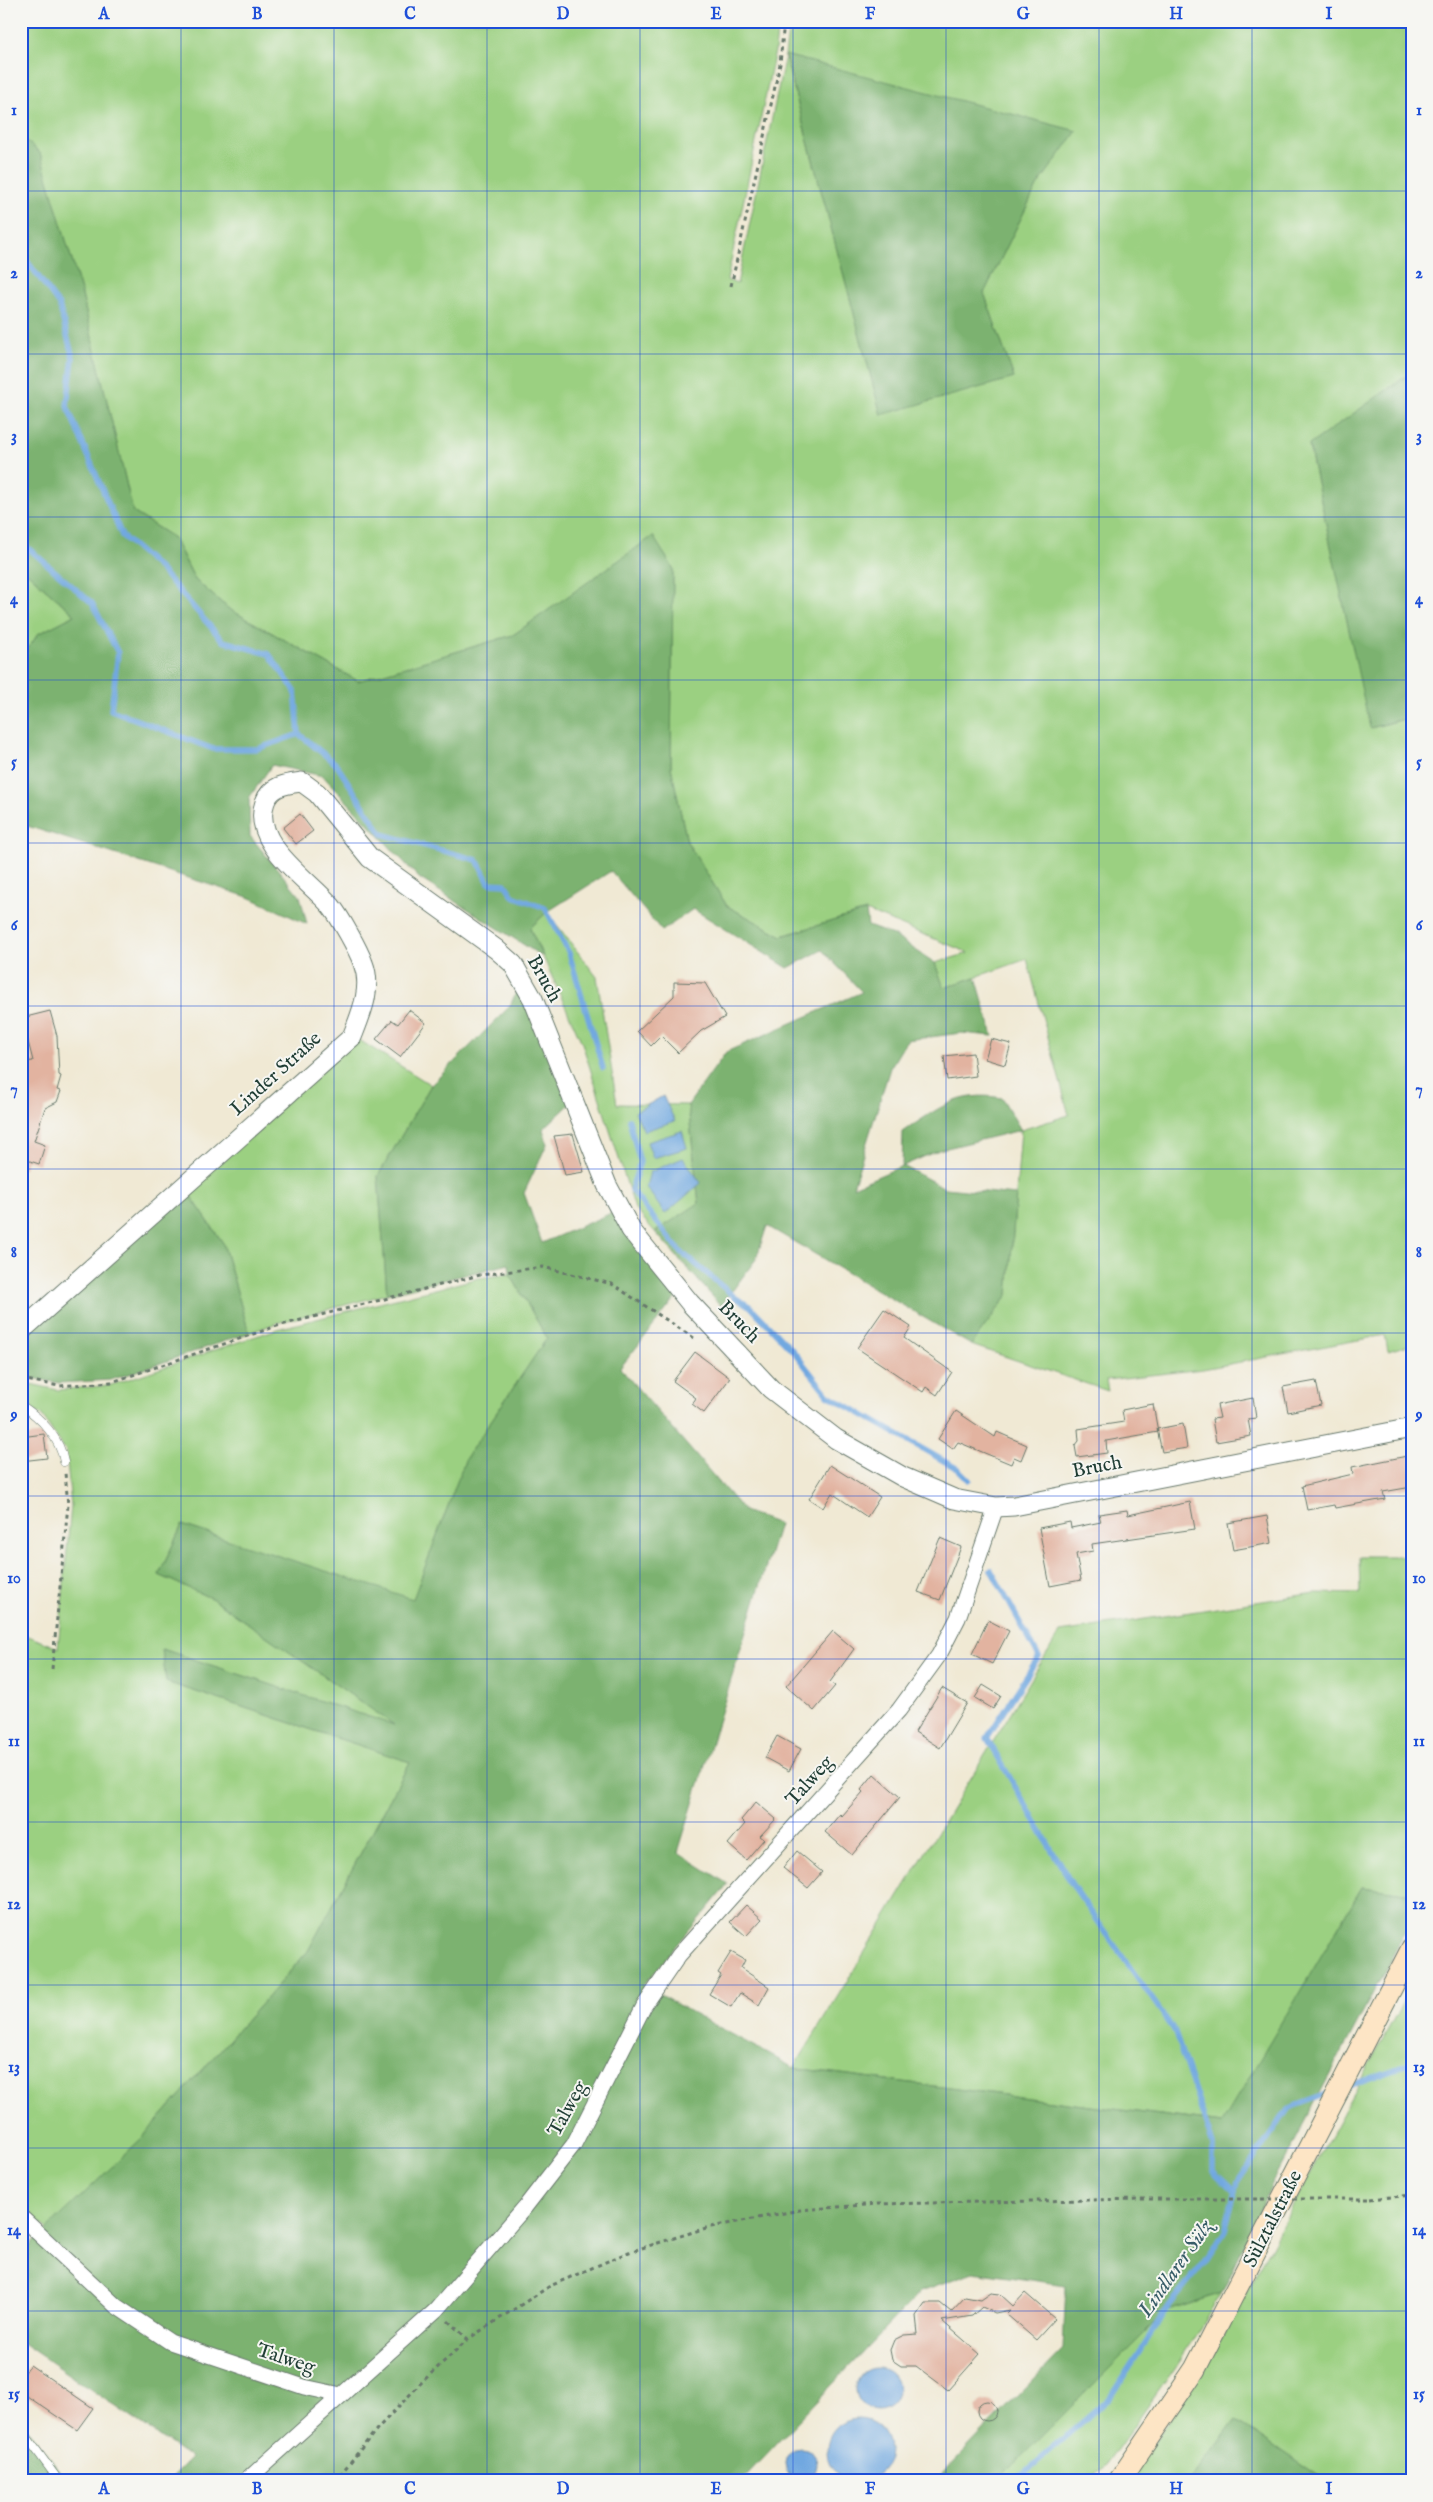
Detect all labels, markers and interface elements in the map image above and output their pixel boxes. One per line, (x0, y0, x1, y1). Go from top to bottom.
text: A (98, 5, 111, 25)
text: B (252, 5, 263, 25)
text: C (404, 5, 416, 25)
text: D (557, 5, 570, 25)
text: E (710, 5, 722, 25)
text: F (865, 5, 876, 25)
text: G (1017, 5, 1030, 25)
text: H (1169, 5, 1183, 25)
text: I (1326, 5, 1333, 25)
text: 1 (11, 101, 17, 121)
text: 1 (1416, 101, 1422, 121)
text: 2 (10, 264, 18, 284)
text: 2 (1415, 264, 1423, 284)
text: 3 (11, 427, 17, 447)
text: 3 (1416, 427, 1422, 447)
text: 4 (10, 590, 19, 610)
text: 4 (1415, 590, 1424, 610)
text: 5 (11, 753, 17, 773)
text: 5 (1416, 753, 1422, 773)
text: 6 (11, 916, 19, 936)
text: 6 (1416, 916, 1424, 936)
street label: Bruch (521, 951, 567, 1007)
street label: Linder Straße (225, 1026, 327, 1122)
text: 7 (10, 1080, 18, 1100)
text: 7 (1415, 1080, 1423, 1100)
text: 8 (11, 1243, 17, 1263)
text: 8 (1416, 1243, 1422, 1263)
street label: Bruch (713, 1295, 766, 1349)
text: 9 (10, 1406, 18, 1426)
text: 9 (1415, 1406, 1423, 1426)
street label: Bruch (1070, 1450, 1124, 1484)
text: 10 (7, 1569, 21, 1589)
text: 10 (1412, 1569, 1426, 1589)
text: 11 (8, 1732, 20, 1752)
text: 11 (1413, 1732, 1425, 1752)
street label: Talweg (781, 1750, 840, 1812)
text: 12 (7, 1895, 21, 1915)
text: 12 (1412, 1895, 1426, 1915)
text: 13 (8, 2058, 20, 2078)
text: 13 (1413, 2058, 1425, 2078)
street label: Talweg (543, 2076, 594, 2141)
street label: Sülztalstraße (1238, 2166, 1308, 2272)
water label: Lindlarer Sülz (1132, 2213, 1221, 2324)
text: 14 (7, 2221, 22, 2241)
text: 14 (1412, 2221, 1427, 2241)
street label: Talweg (254, 2338, 319, 2380)
text: 15 (8, 2385, 20, 2405)
text: 15 (1413, 2385, 1425, 2405)
text: A (98, 2480, 111, 2500)
text: B (252, 2480, 263, 2500)
text: C (404, 2480, 416, 2500)
text: D (557, 2480, 570, 2500)
text: E (710, 2480, 722, 2500)
text: F (865, 2480, 876, 2500)
text: G (1017, 2480, 1030, 2500)
text: H (1169, 2480, 1183, 2500)
text: I (1326, 2480, 1333, 2500)

